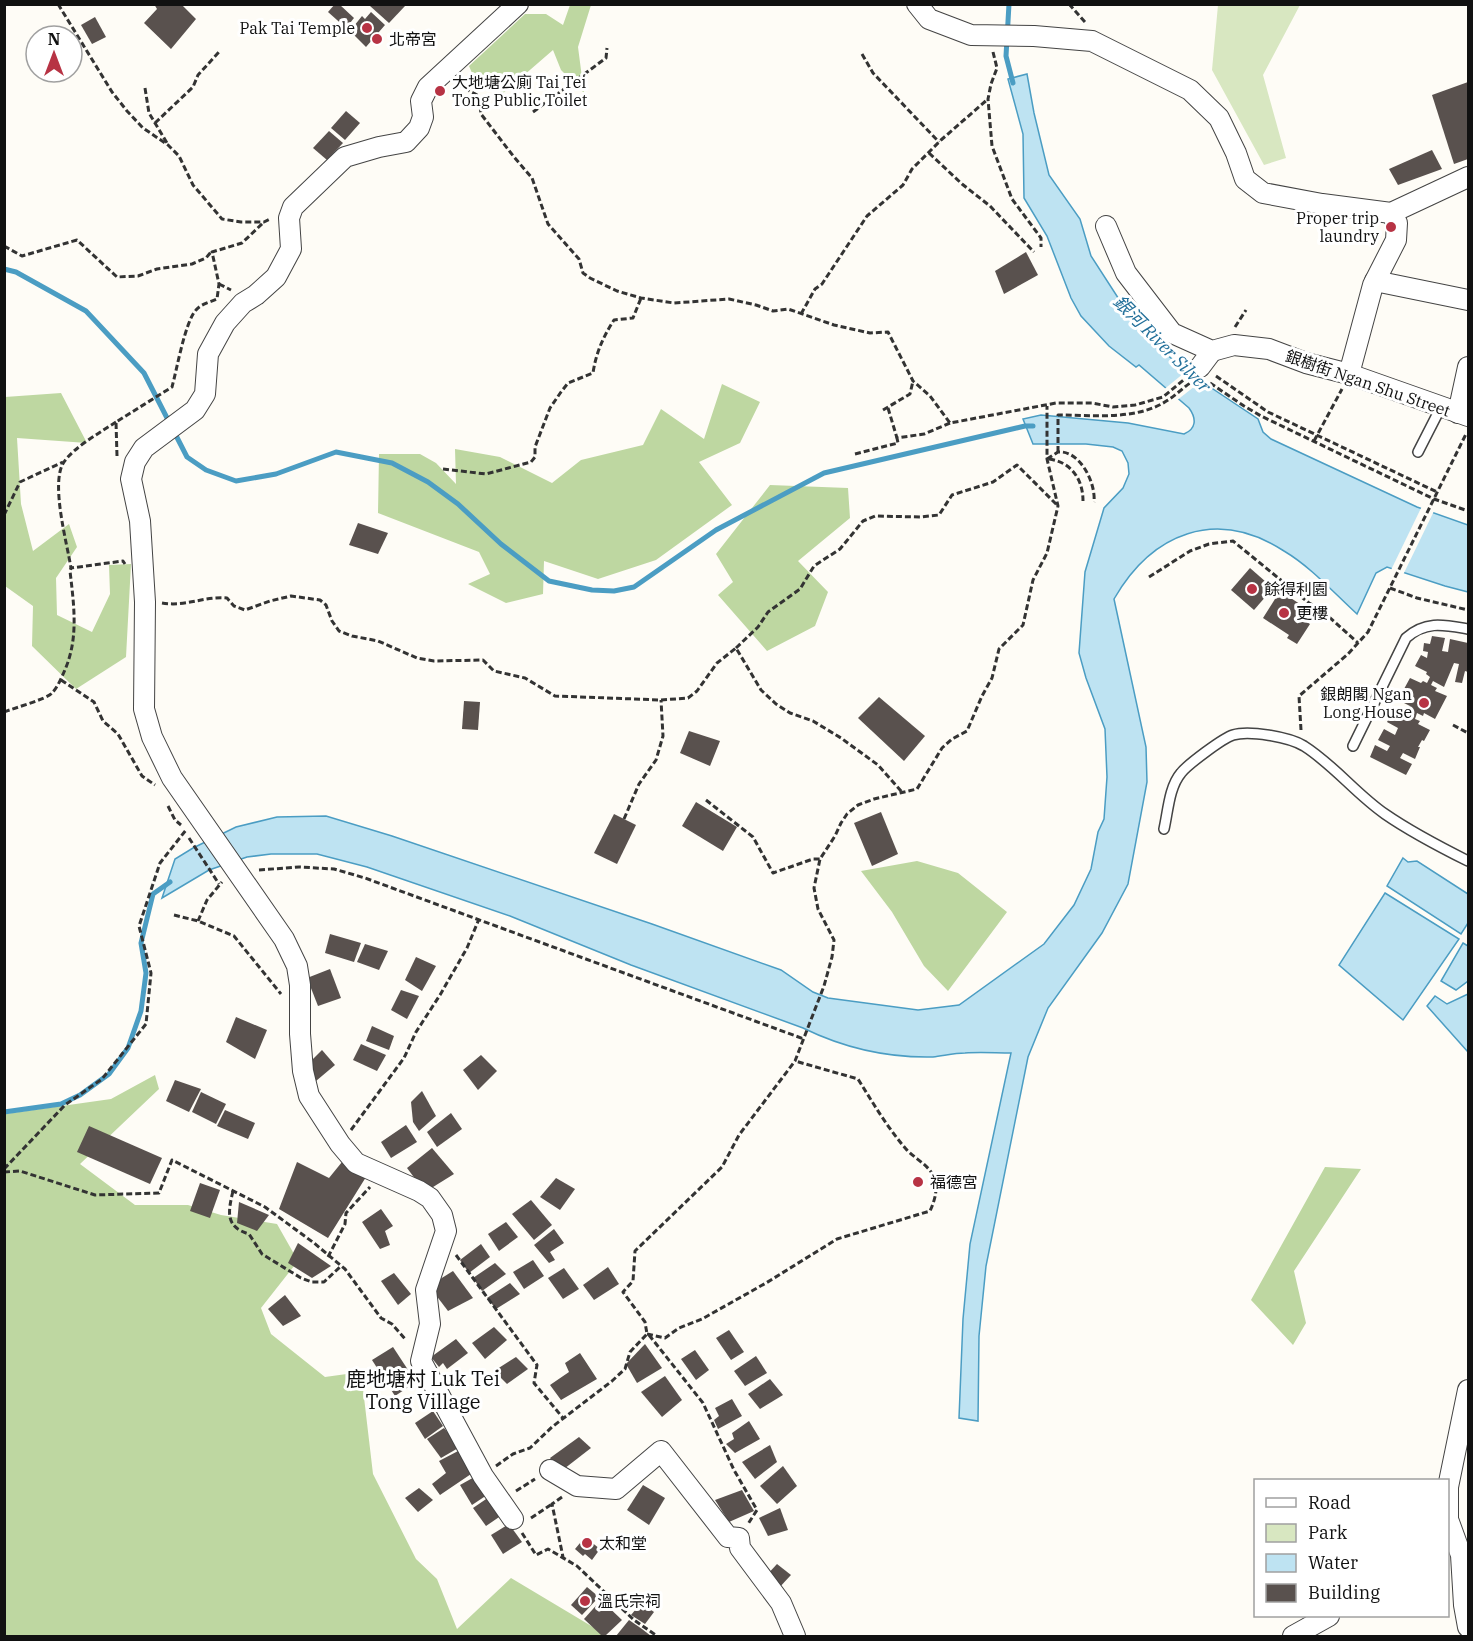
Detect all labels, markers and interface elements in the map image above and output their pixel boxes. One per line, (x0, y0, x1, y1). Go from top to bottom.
place label: Pak Tai Temple (239, 18, 355, 38)
marker: Pak Tai Temple (360, 21, 374, 35)
north arrow (24, 24, 84, 84)
text: N (48, 29, 60, 49)
place label: 北帝宮 (389, 29, 437, 49)
marker: 北帝宮 (370, 32, 384, 46)
place label: 大地塘公廁 Tai Tei Tong Public Toilet (452, 72, 588, 110)
marker: 大地塘公廁 Tai Tei Tong Public Toilet (433, 84, 447, 98)
place label: Proper trip laundry (1296, 208, 1379, 246)
marker: Proper trip laundry (1384, 220, 1398, 234)
water label: 銀河 River Silver (1109, 290, 1217, 398)
street label: 銀樹街 Ngan Shu Street (1283, 345, 1453, 421)
place label: 餘得利園 (1264, 579, 1328, 599)
marker: 餘得利園 (1245, 582, 1259, 596)
place label: 更樓 (1296, 603, 1328, 623)
marker: 更樓 (1277, 606, 1291, 620)
place label: 銀朗閣 Ngan Long House (1320, 684, 1412, 722)
marker: 銀朗閣 Ngan Long House (1417, 696, 1431, 710)
place label: 福德宮 (930, 1172, 978, 1192)
marker: 福德宮 (911, 1175, 925, 1189)
district label: 鹿地塘村 Luk Tei Tong Village (346, 1365, 500, 1415)
legend (1254, 1479, 1449, 1617)
text: Road (1308, 1491, 1351, 1514)
text: Park (1308, 1521, 1348, 1544)
place label: 太和堂 (599, 1533, 647, 1553)
marker: 太和堂 (580, 1536, 594, 1550)
text: Water (1308, 1551, 1358, 1574)
text: Building (1308, 1581, 1380, 1604)
place label: 溫氏宗祠 (597, 1591, 661, 1611)
marker: 溫氏宗祠 (578, 1594, 592, 1608)

